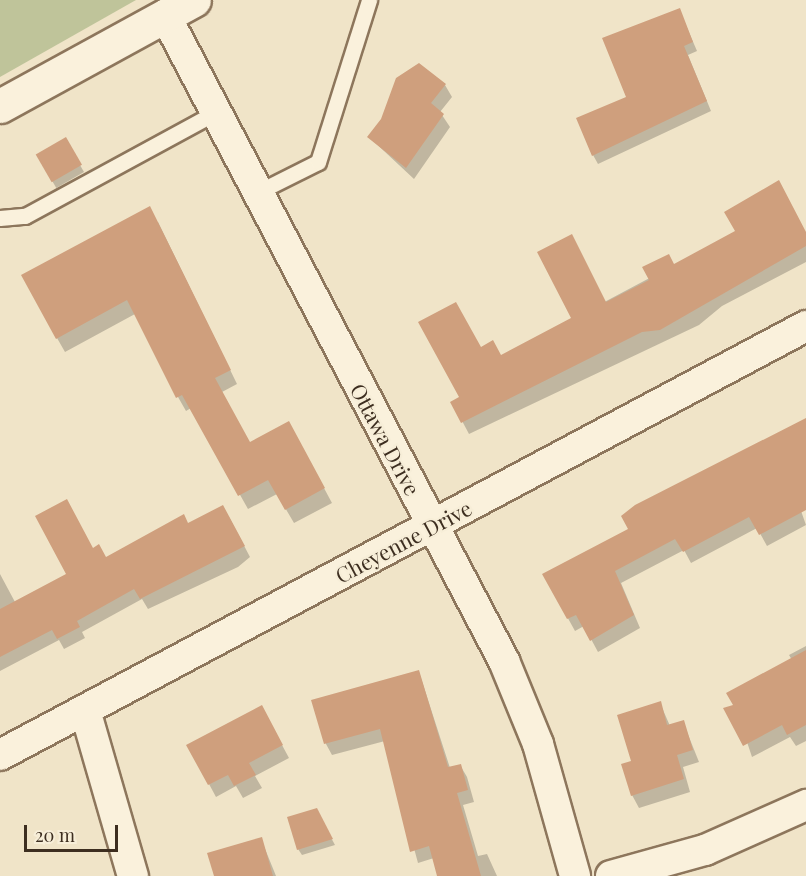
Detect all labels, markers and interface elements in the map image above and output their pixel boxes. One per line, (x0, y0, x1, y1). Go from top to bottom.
street label: Ottawa Drive (346, 379, 426, 499)
street label: Cheyenne Drive (331, 495, 475, 587)
scale bar (27, 813, 122, 851)
text: 20 m (35, 823, 75, 847)

